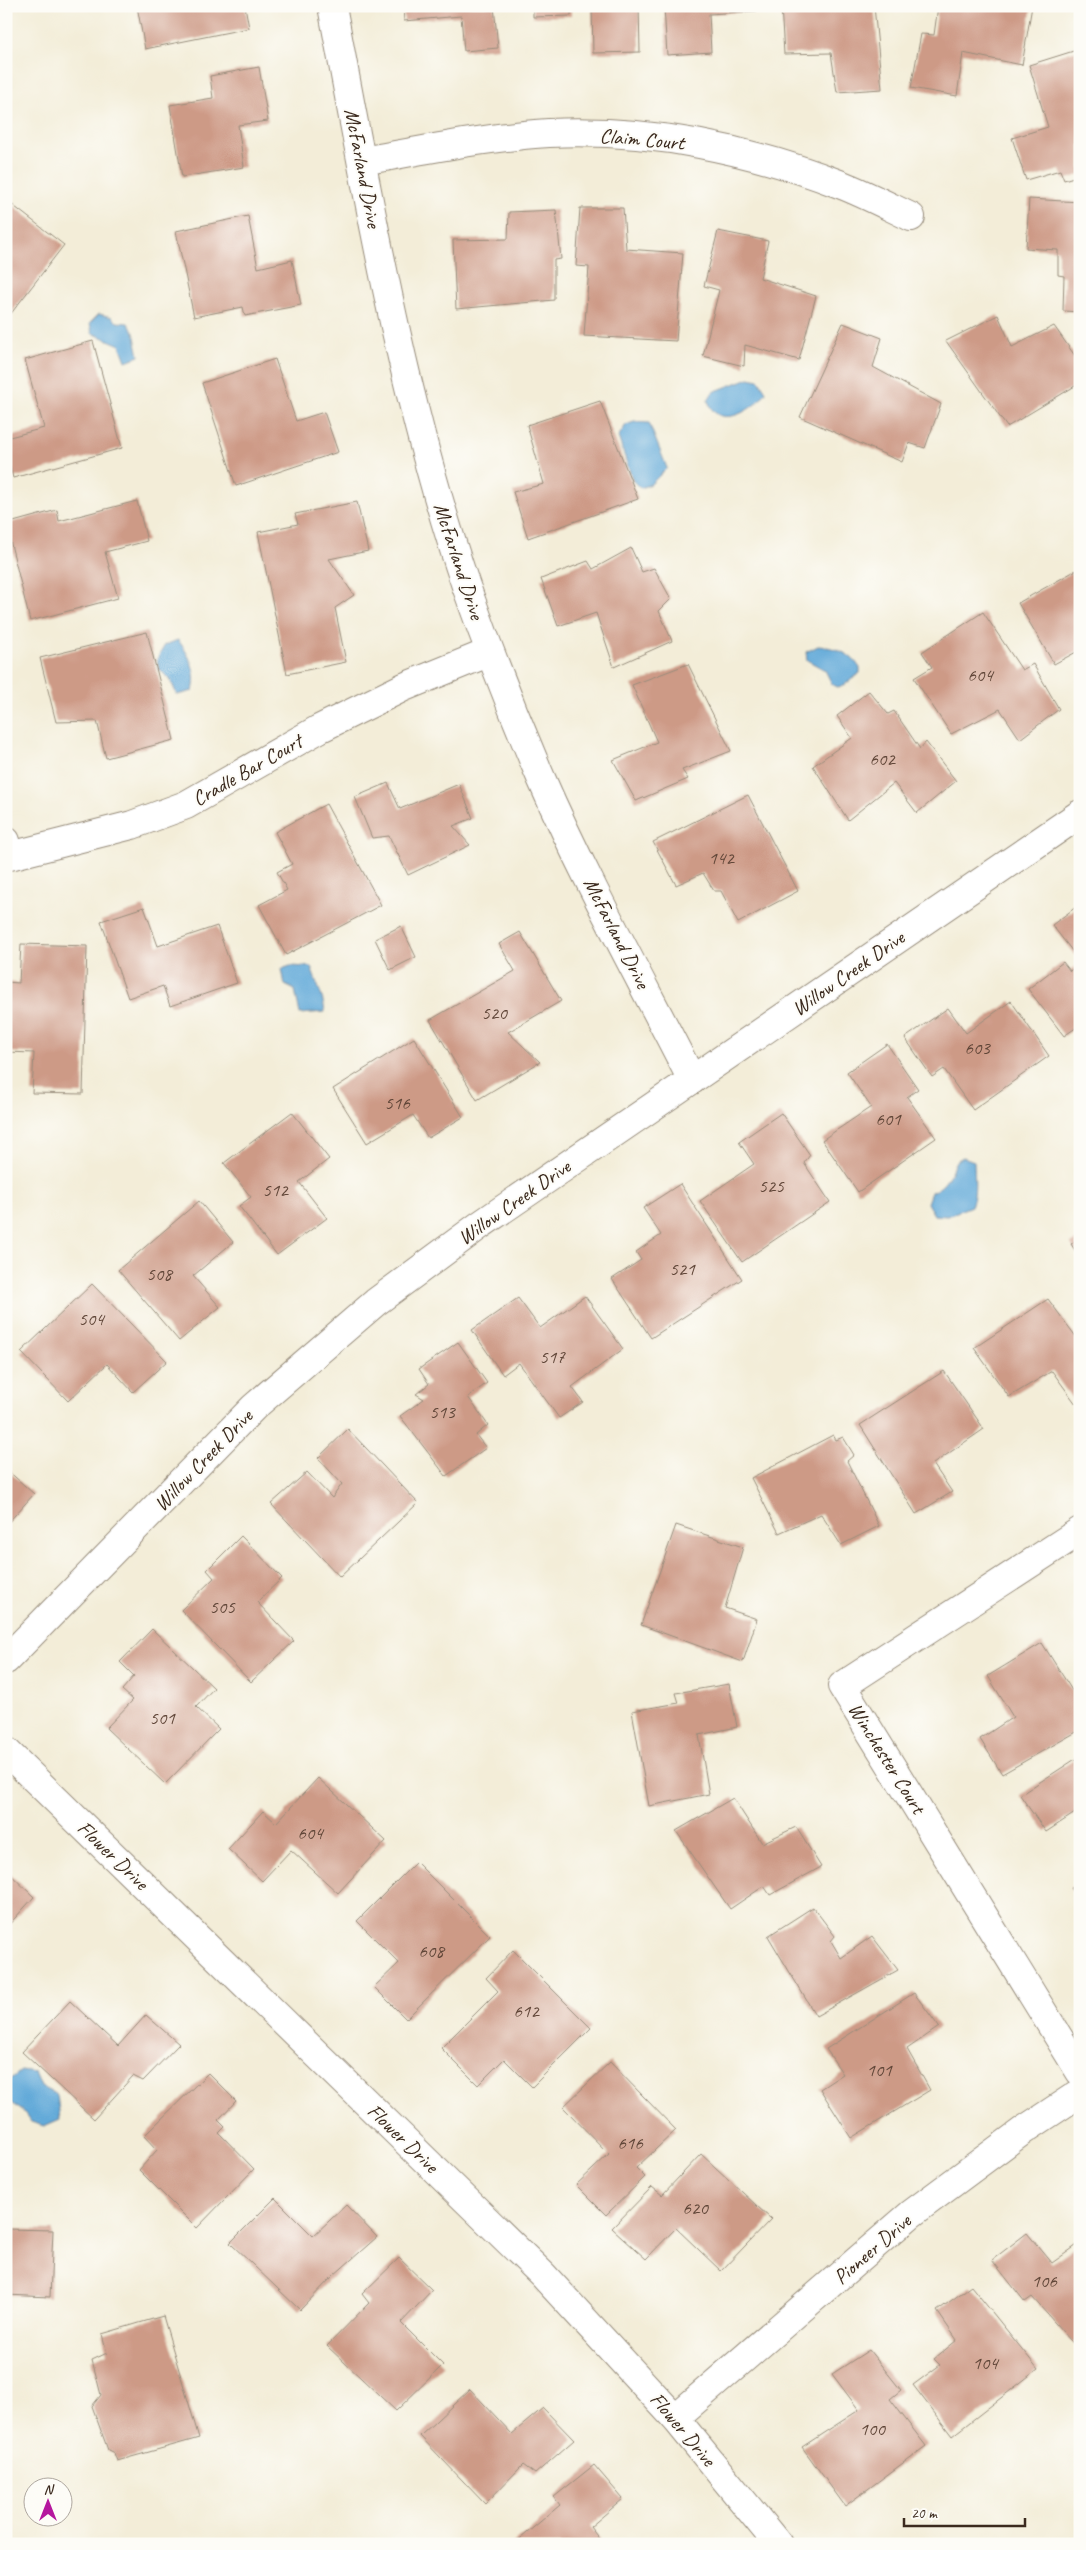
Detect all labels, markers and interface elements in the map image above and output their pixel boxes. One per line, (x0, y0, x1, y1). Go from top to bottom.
street label: McFarland Drive (339, 106, 388, 232)
street label: Claim Court (599, 122, 687, 156)
street label: McFarland Drive (428, 500, 491, 625)
house number: 604 (967, 663, 995, 687)
street label: Cradle Bar Court (188, 727, 309, 812)
house number: 602 (869, 747, 896, 771)
house number: 142 (708, 846, 735, 870)
street label: McFarland Drive (578, 873, 657, 995)
street label: Willow Creek Drive (787, 924, 910, 1021)
house number: 520 (481, 1001, 508, 1025)
house number: 603 (964, 1036, 991, 1060)
house number: 516 (384, 1091, 411, 1115)
house number: 601 (875, 1107, 902, 1131)
street label: Willow Creek Drive (453, 1153, 576, 1250)
house number: 525 (758, 1174, 785, 1198)
house number: 512 (262, 1178, 289, 1202)
house number: 521 (669, 1257, 696, 1281)
house number: 508 (146, 1262, 174, 1286)
house number: 504 (78, 1307, 106, 1331)
house number: 517 (539, 1345, 566, 1369)
house number: 513 (429, 1400, 456, 1424)
street label: Willow Creek Drive (148, 1403, 259, 1516)
house number: 505 (209, 1595, 236, 1619)
street label: Winchester Court (843, 1698, 933, 1820)
house number: 501 (149, 1706, 176, 1730)
street label: Flower Drive (72, 1815, 156, 1897)
house number: 604 (297, 1821, 325, 1845)
house number: 608 (418, 1939, 446, 1963)
house number: 612 (513, 1999, 540, 2023)
house number: 101 (866, 2058, 893, 2082)
street label: Flower Drive (362, 2098, 446, 2180)
house number: 616 (617, 2131, 644, 2155)
house number: 620 (682, 2196, 709, 2220)
street label: Pioneer Drive (828, 2207, 917, 2290)
house number: 106 (1031, 2269, 1058, 2293)
house number: 104 (972, 2351, 1000, 2375)
street label: Flower Drive (644, 2387, 723, 2473)
house number: 100 (859, 2417, 886, 2441)
north arrow (22, 2478, 72, 2528)
text: N (44, 2481, 55, 2498)
scale bar (904, 2495, 1025, 2527)
text: 20 m (911, 2504, 938, 2523)

